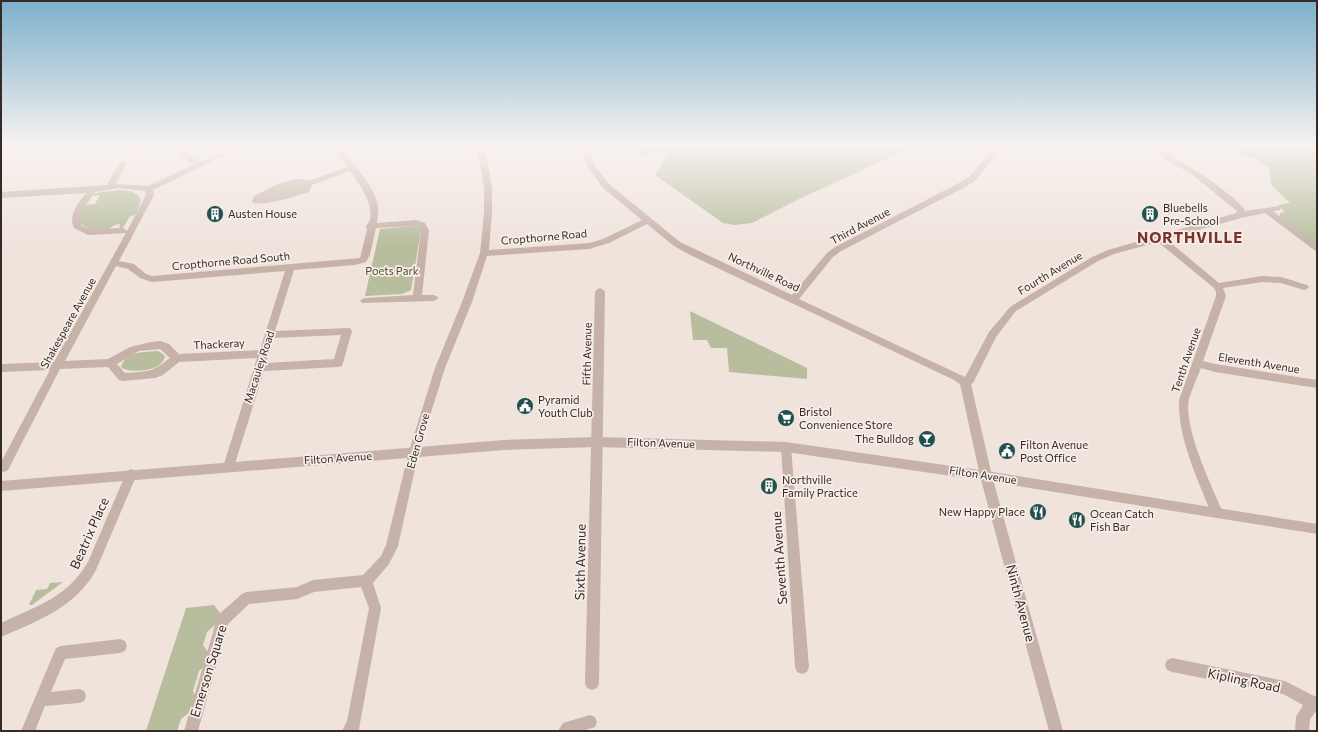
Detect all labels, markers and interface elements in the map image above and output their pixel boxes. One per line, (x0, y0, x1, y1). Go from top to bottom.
place label: Bluebells Pre-School (1163, 201, 1219, 227)
building icon: Austen House (205, 204, 225, 224)
street label: Third Avenue (828, 204, 892, 247)
building icon: Bluebells Pre-School (1140, 204, 1160, 224)
place label: Austen House (228, 207, 297, 220)
street label: Cropthorne Road (500, 226, 588, 247)
district label: NORTHVILLE (1137, 228, 1243, 246)
street label: Fourth Avenue (1015, 248, 1084, 297)
street label: Cropthorne Road South (171, 249, 291, 272)
street label: Northville Road (726, 249, 802, 294)
park label: Poets Park (365, 264, 419, 277)
street label: Shakespeare Avenue (37, 275, 98, 370)
street label: Fifth Avenue (579, 322, 594, 386)
street label: Tenth Avenue (1168, 325, 1203, 394)
street label: Macauley Road (241, 329, 276, 405)
street label: Thackeray (193, 336, 245, 351)
street label: Eleventh Avenue (1217, 350, 1301, 375)
place label: Pyramid Youth Club (538, 393, 593, 419)
public building icon: Pyramid Youth Club (515, 396, 535, 416)
place label: Bristol Convenience Store (799, 405, 893, 431)
supermarket icon: Bristol Convenience Store (776, 408, 796, 428)
street label: Eden Grove (403, 411, 432, 470)
bar icon: The Bulldog (917, 429, 937, 449)
place label: The Bulldog (855, 432, 914, 445)
street label: Filton Avenue (627, 435, 695, 450)
place label: Filton Avenue Post Office (1020, 438, 1088, 464)
public building icon: Filton Avenue Post Office (997, 441, 1017, 461)
street label: Filton Avenue (304, 449, 373, 466)
street label: Filton Avenue (948, 463, 1018, 486)
place label: Northville Family Practice (782, 473, 858, 499)
building icon: Northville Family Practice (759, 476, 779, 496)
street label: Beatrix Place (66, 495, 112, 571)
restaurant icon: New Happy Place (1028, 502, 1048, 522)
place label: New Happy Place (939, 505, 1025, 518)
place label: Ocean Catch Fish Bar (1090, 507, 1154, 533)
restaurant icon: Ocean Catch Fish Bar (1067, 510, 1087, 530)
street label: Seventh Avenue (768, 511, 790, 605)
street label: Sixth Avenue (571, 523, 589, 600)
street label: Ninth Avenue (1003, 563, 1039, 643)
street label: Emerson Square (186, 623, 230, 719)
street label: Kipling Road (1206, 665, 1282, 695)

